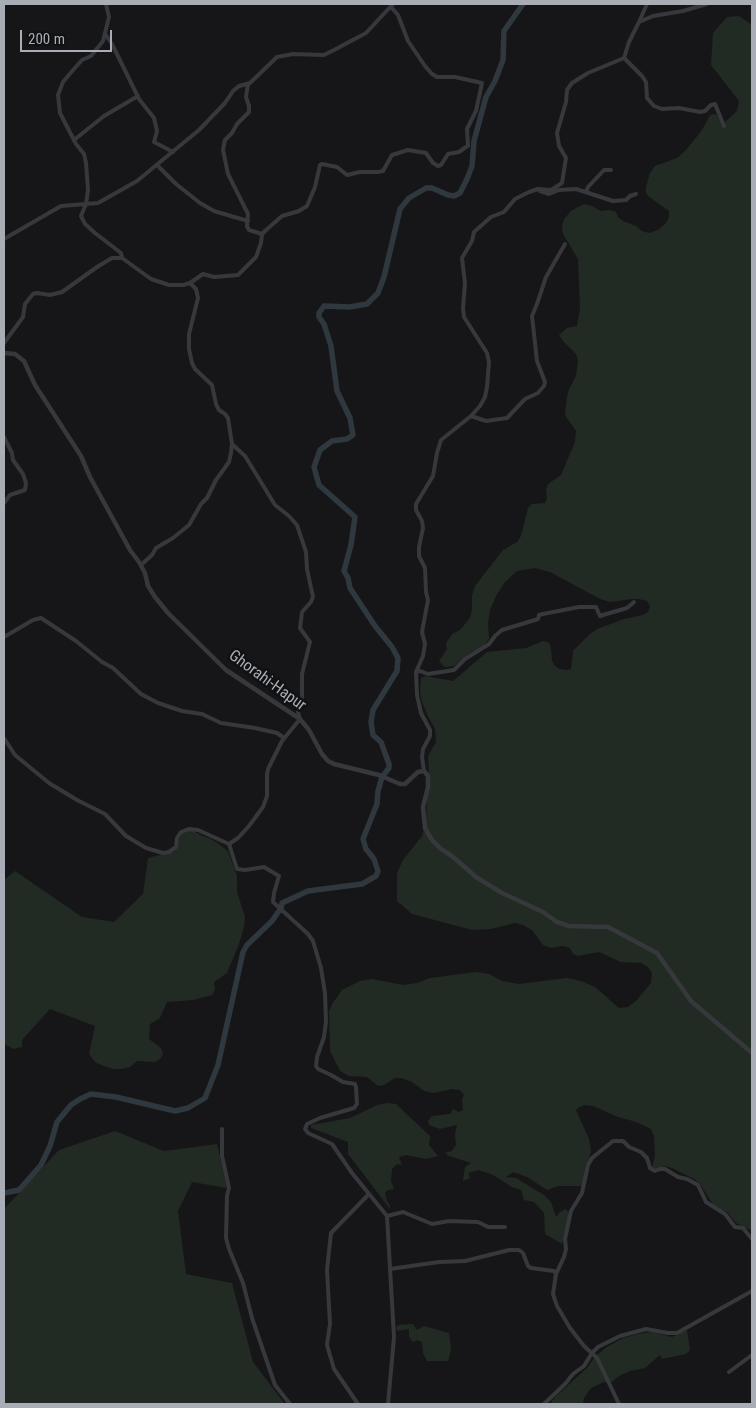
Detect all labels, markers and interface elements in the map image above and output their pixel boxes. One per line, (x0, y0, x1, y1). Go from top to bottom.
scale bar (22, 20, 115, 52)
text: 200 m (28, 30, 65, 48)
street label: Ghorahi-Hapur (225, 647, 309, 715)

